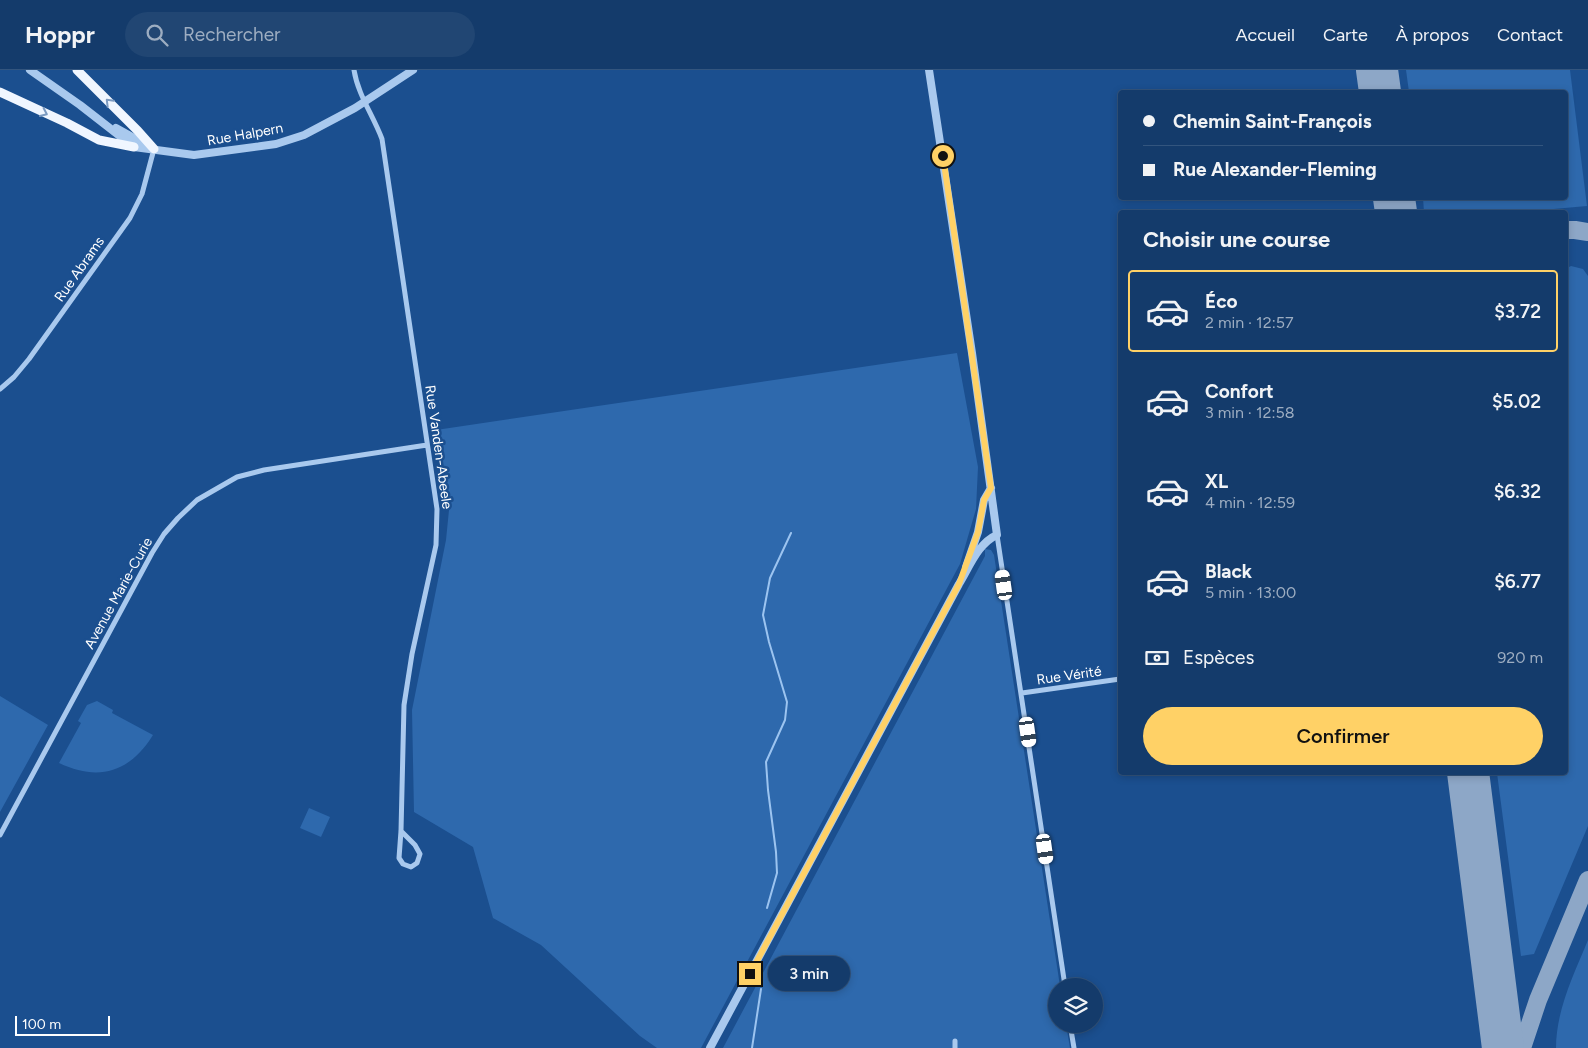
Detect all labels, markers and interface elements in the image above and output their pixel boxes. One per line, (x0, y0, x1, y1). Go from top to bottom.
search box (125, 12, 475, 57)
text: Hoppr (25, 20, 95, 49)
icon: search (143, 21, 171, 49)
text: Rechercher (183, 23, 281, 46)
text: Accueil (1235, 24, 1295, 46)
text: Carte (1323, 24, 1368, 46)
text: À propos (1396, 24, 1469, 46)
text: Contact (1497, 24, 1563, 46)
one-way arrow (106, 99, 115, 108)
one-way arrow (39, 106, 48, 117)
text: Chemin Saint-François (1173, 110, 1372, 133)
street label: Rue Halpern (206, 119, 285, 150)
route start (932, 145, 954, 167)
text: Rue Alexander-Fleming (1173, 158, 1377, 181)
text: Choisir une course (1143, 226, 1330, 253)
street label: Rue Abrams (51, 233, 108, 305)
icon: car (1145, 289, 1190, 334)
text: Éco (1205, 290, 1238, 313)
text: $3.72 (1494, 300, 1541, 323)
text: 2 min · 12:57 (1205, 313, 1294, 332)
icon: car (1145, 379, 1190, 424)
text: Confort (1205, 380, 1274, 403)
street label: Rue Vanden-Abeele (421, 384, 456, 510)
text: $5.02 (1492, 390, 1541, 413)
text: 3 min · 12:58 (1205, 403, 1295, 422)
icon: car (1145, 469, 1190, 514)
text: XL (1205, 470, 1228, 493)
text: $6.32 (1494, 480, 1541, 503)
text: 4 min · 12:59 (1205, 493, 1295, 512)
street label: Avenue Marie-Curie (81, 534, 156, 652)
icon: car (1145, 559, 1190, 604)
text: Black (1205, 560, 1252, 583)
car (994, 569, 1013, 601)
text: $6.77 (1494, 570, 1541, 593)
text: 5 min · 13:00 (1205, 583, 1296, 602)
icon: cash (1143, 644, 1171, 672)
text: Espèces (1183, 646, 1254, 669)
text: 920 m (1497, 648, 1543, 667)
street label: Rue Vérité (1036, 662, 1103, 688)
button: Confirmer (1143, 707, 1543, 765)
car (1018, 716, 1037, 748)
car (1035, 833, 1054, 865)
callout: 3 min (768, 956, 850, 992)
route end (739, 963, 761, 985)
text: 3 min (789, 964, 829, 983)
map controls (1048, 978, 1103, 1033)
button: layers (1048, 978, 1103, 1033)
scale bar (15, 1013, 110, 1036)
text: 100 m (22, 1016, 61, 1033)

